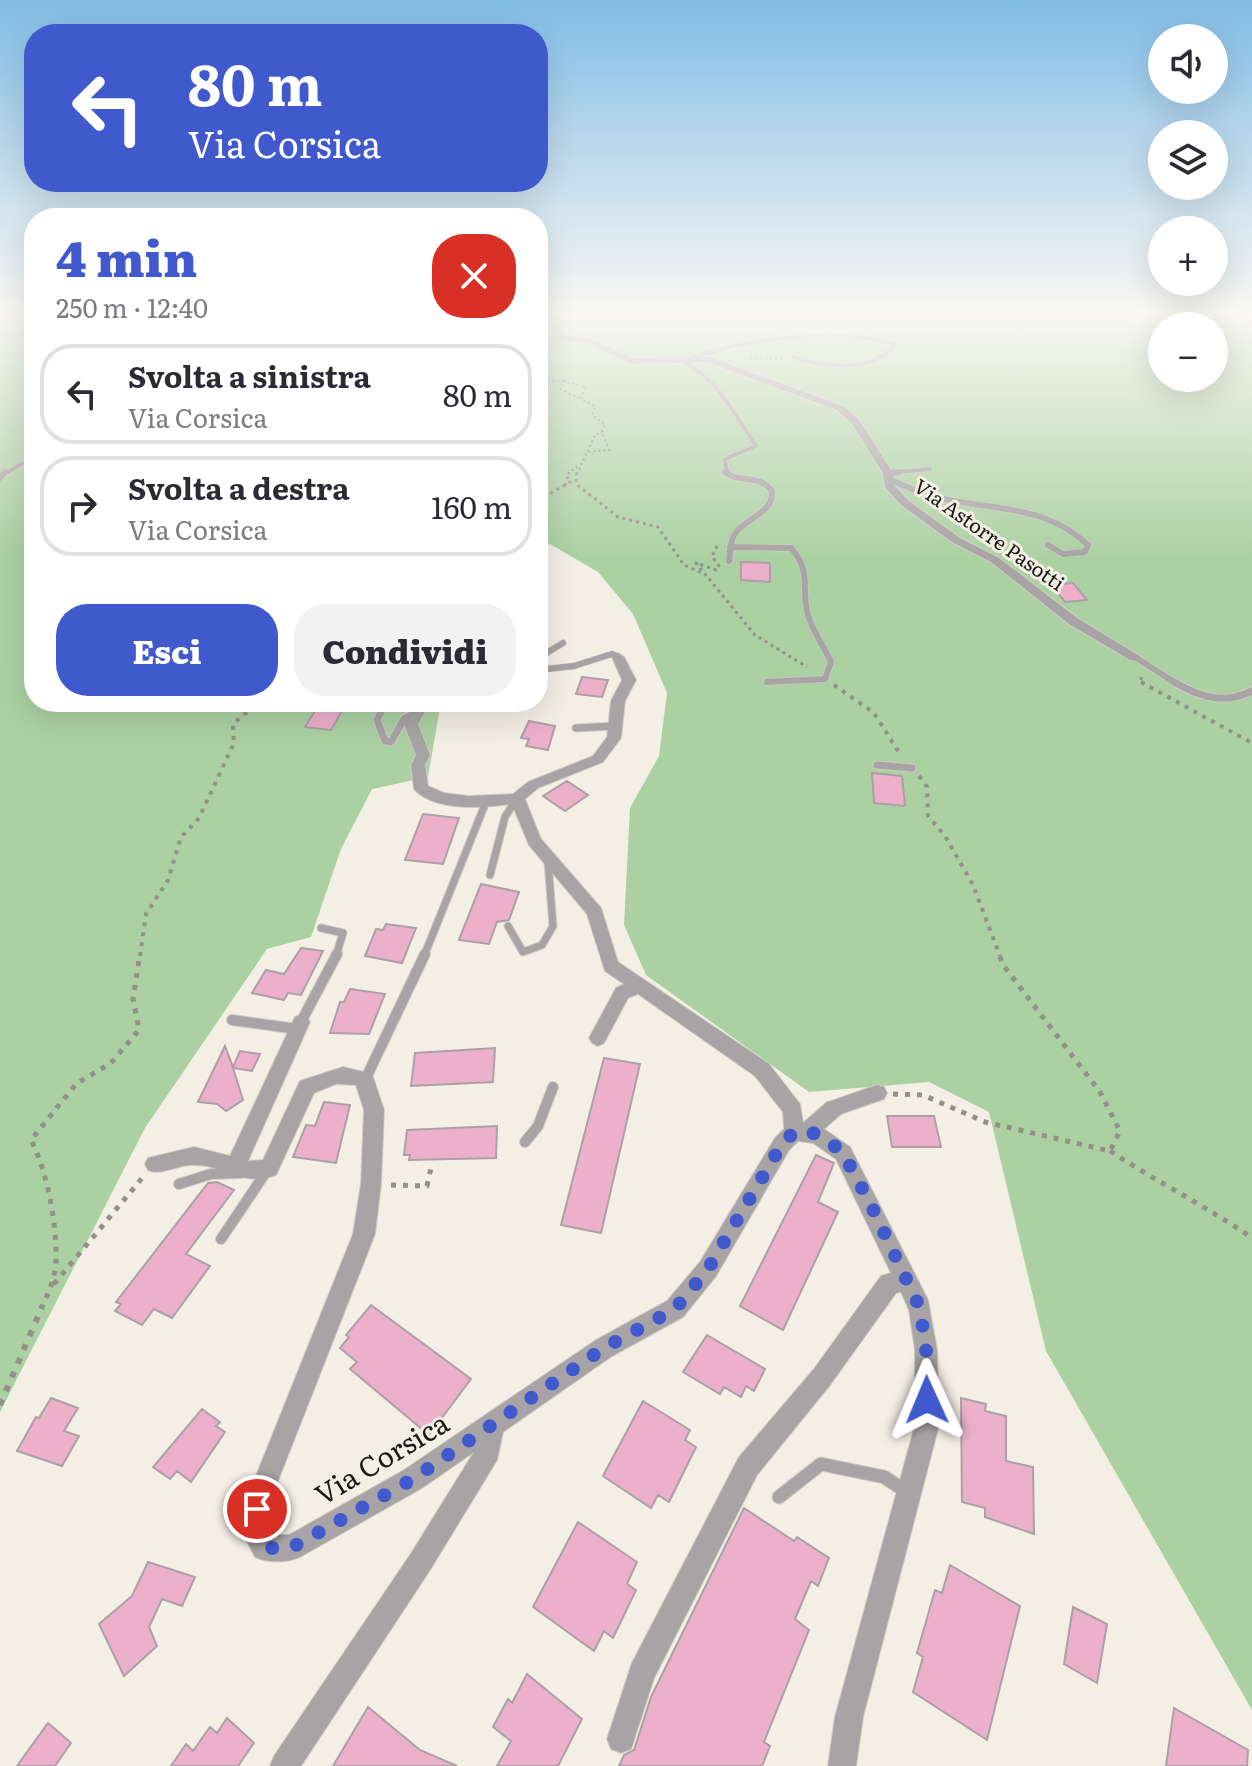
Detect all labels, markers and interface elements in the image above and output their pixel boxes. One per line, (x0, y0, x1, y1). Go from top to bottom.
map controls (1148, 24, 1228, 392)
button: sound (1148, 24, 1228, 104)
text: 80 m (188, 40, 323, 123)
icon: left (56, 56, 160, 160)
text: Via Corsica (188, 116, 381, 169)
button: layers (1148, 120, 1228, 200)
button: + (1148, 216, 1228, 296)
text: 4 min (56, 221, 197, 292)
button: close (432, 234, 516, 318)
text: 250 m · 12:40 (56, 287, 208, 326)
button: − (1148, 312, 1228, 392)
text: Svolta a sinistra (128, 353, 371, 397)
icon: left (60, 372, 104, 416)
text: 80 m (443, 372, 512, 416)
text: Via Corsica (128, 397, 268, 436)
text: Svolta a destra (128, 465, 350, 509)
street label: Via Astorre Pasotti (909, 470, 1072, 597)
icon: right (60, 484, 104, 528)
text: 160 m (431, 484, 512, 528)
text: Via Corsica (128, 509, 268, 548)
button: Esci (56, 604, 278, 696)
button: Condividi (294, 604, 516, 696)
position arrow (885, 1358, 969, 1442)
street label: Via Corsica (306, 1401, 456, 1514)
pin (223, 1475, 291, 1543)
icon: arrive (235, 1487, 279, 1531)

